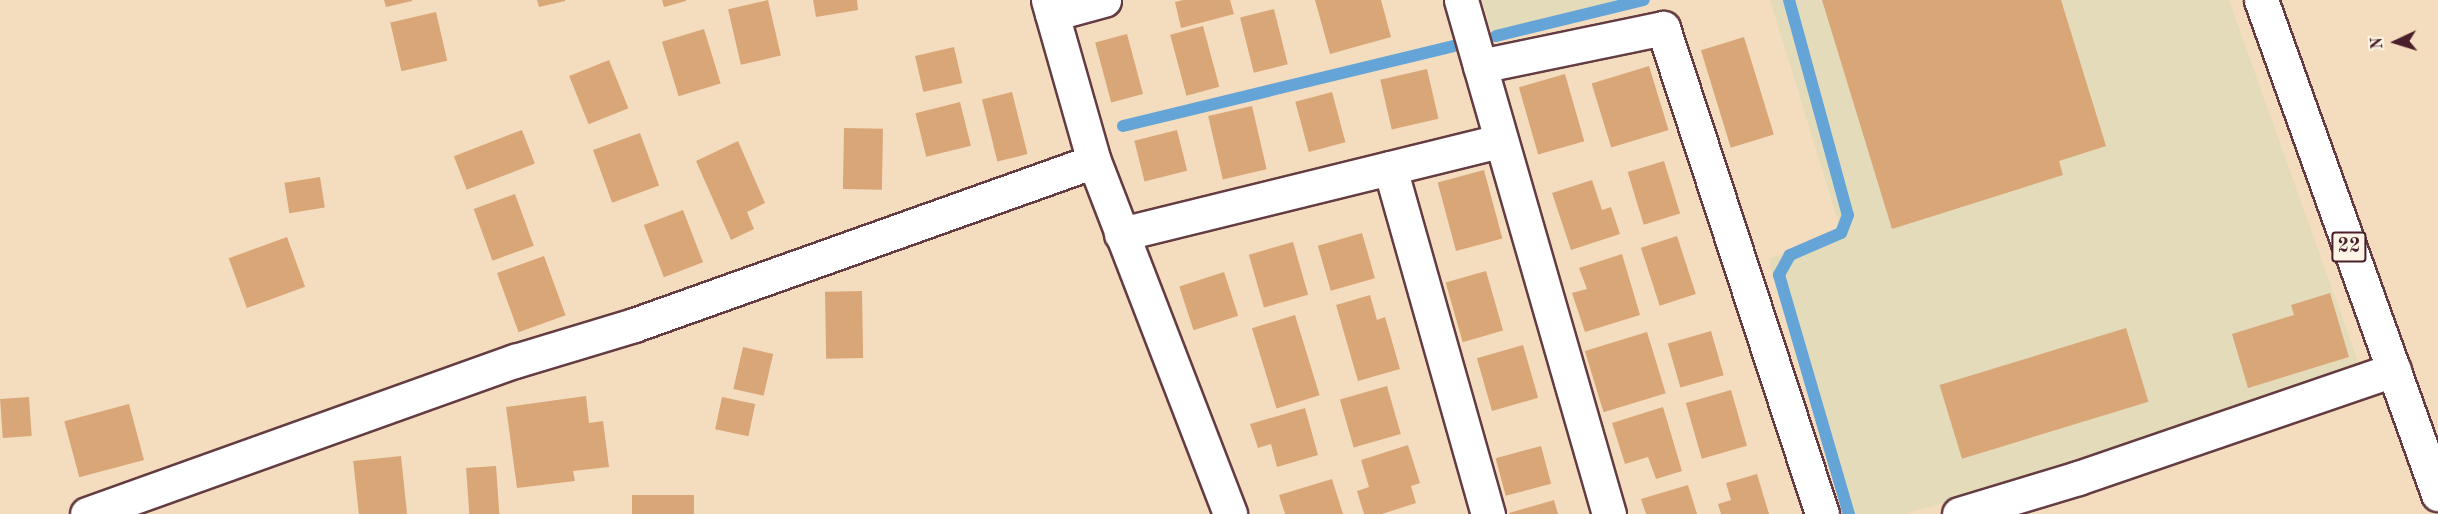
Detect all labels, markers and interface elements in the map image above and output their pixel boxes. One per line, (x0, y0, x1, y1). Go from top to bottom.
north arrow (2366, 12, 2426, 72)
text: N (2370, 37, 2386, 50)
road number: 22 (2331, 230, 2367, 264)

